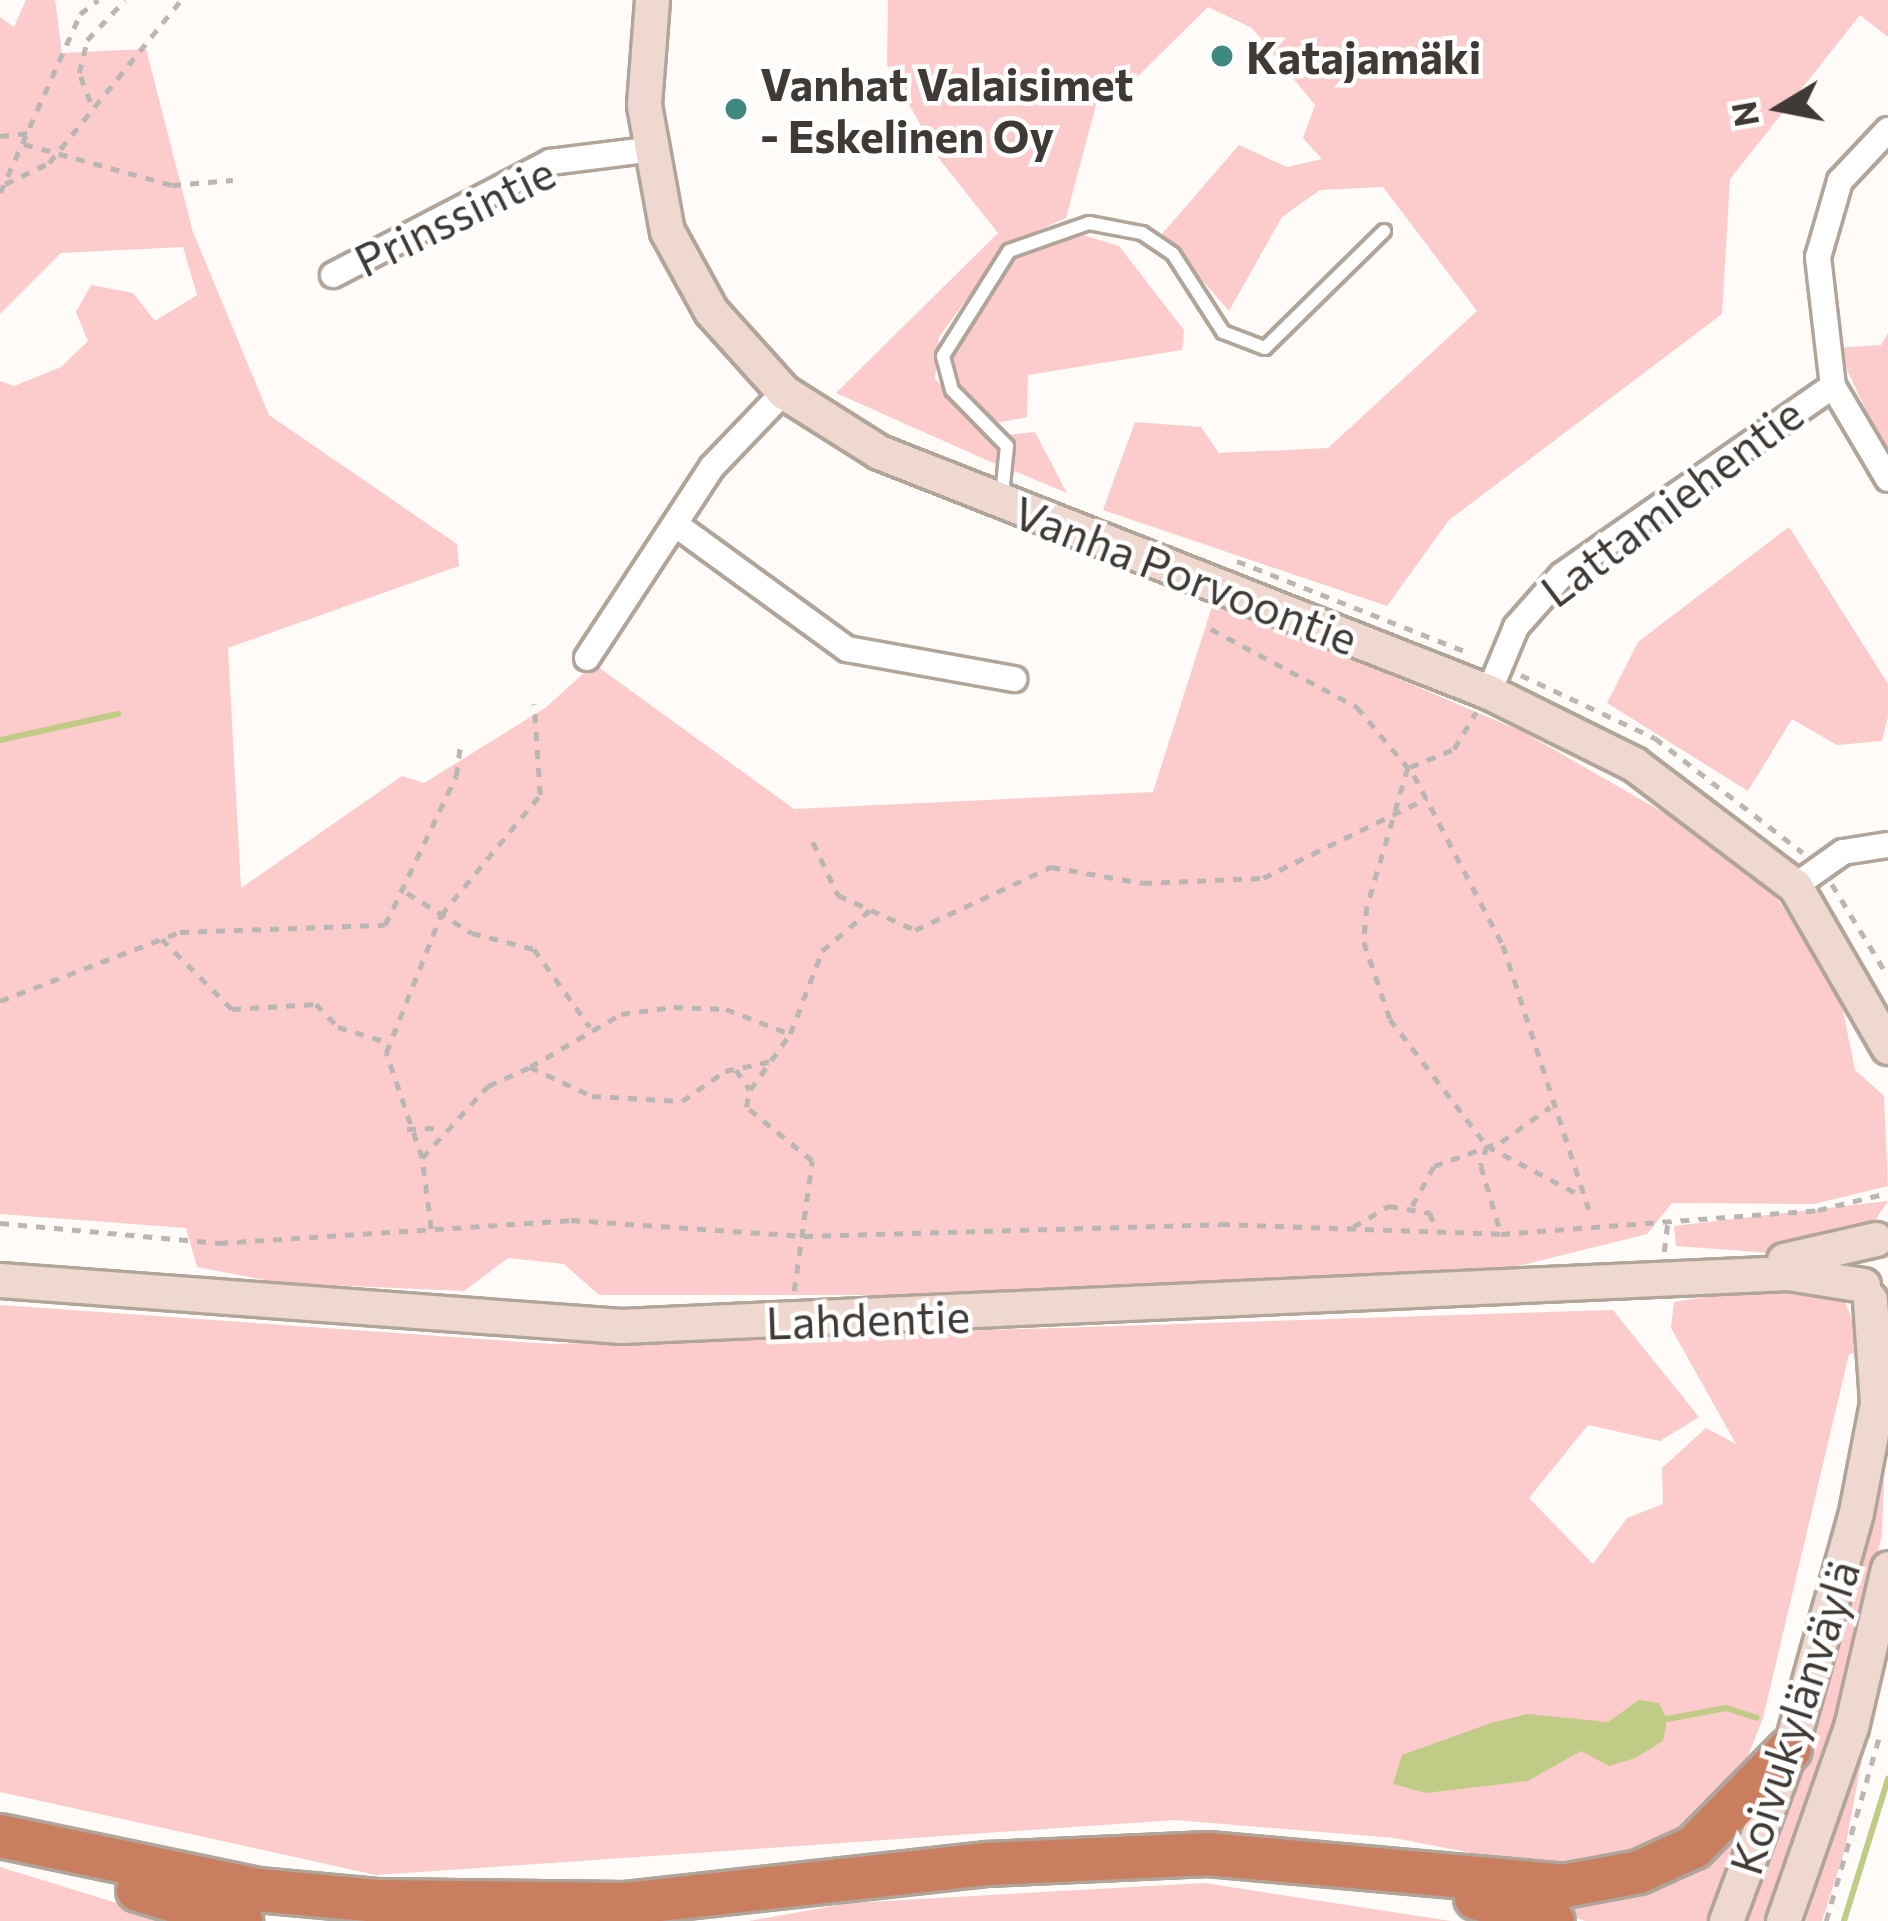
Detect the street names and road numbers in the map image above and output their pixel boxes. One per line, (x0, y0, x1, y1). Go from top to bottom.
street label: Prinssintie (345, 143, 563, 287)
street label: Lattamiehentie (1530, 385, 1812, 617)
street label: Vanha Porvoontie (1007, 484, 1365, 664)
street label: Lahdentie (765, 1287, 971, 1349)
street label: Koivukylänväylä (1717, 1553, 1869, 1881)

